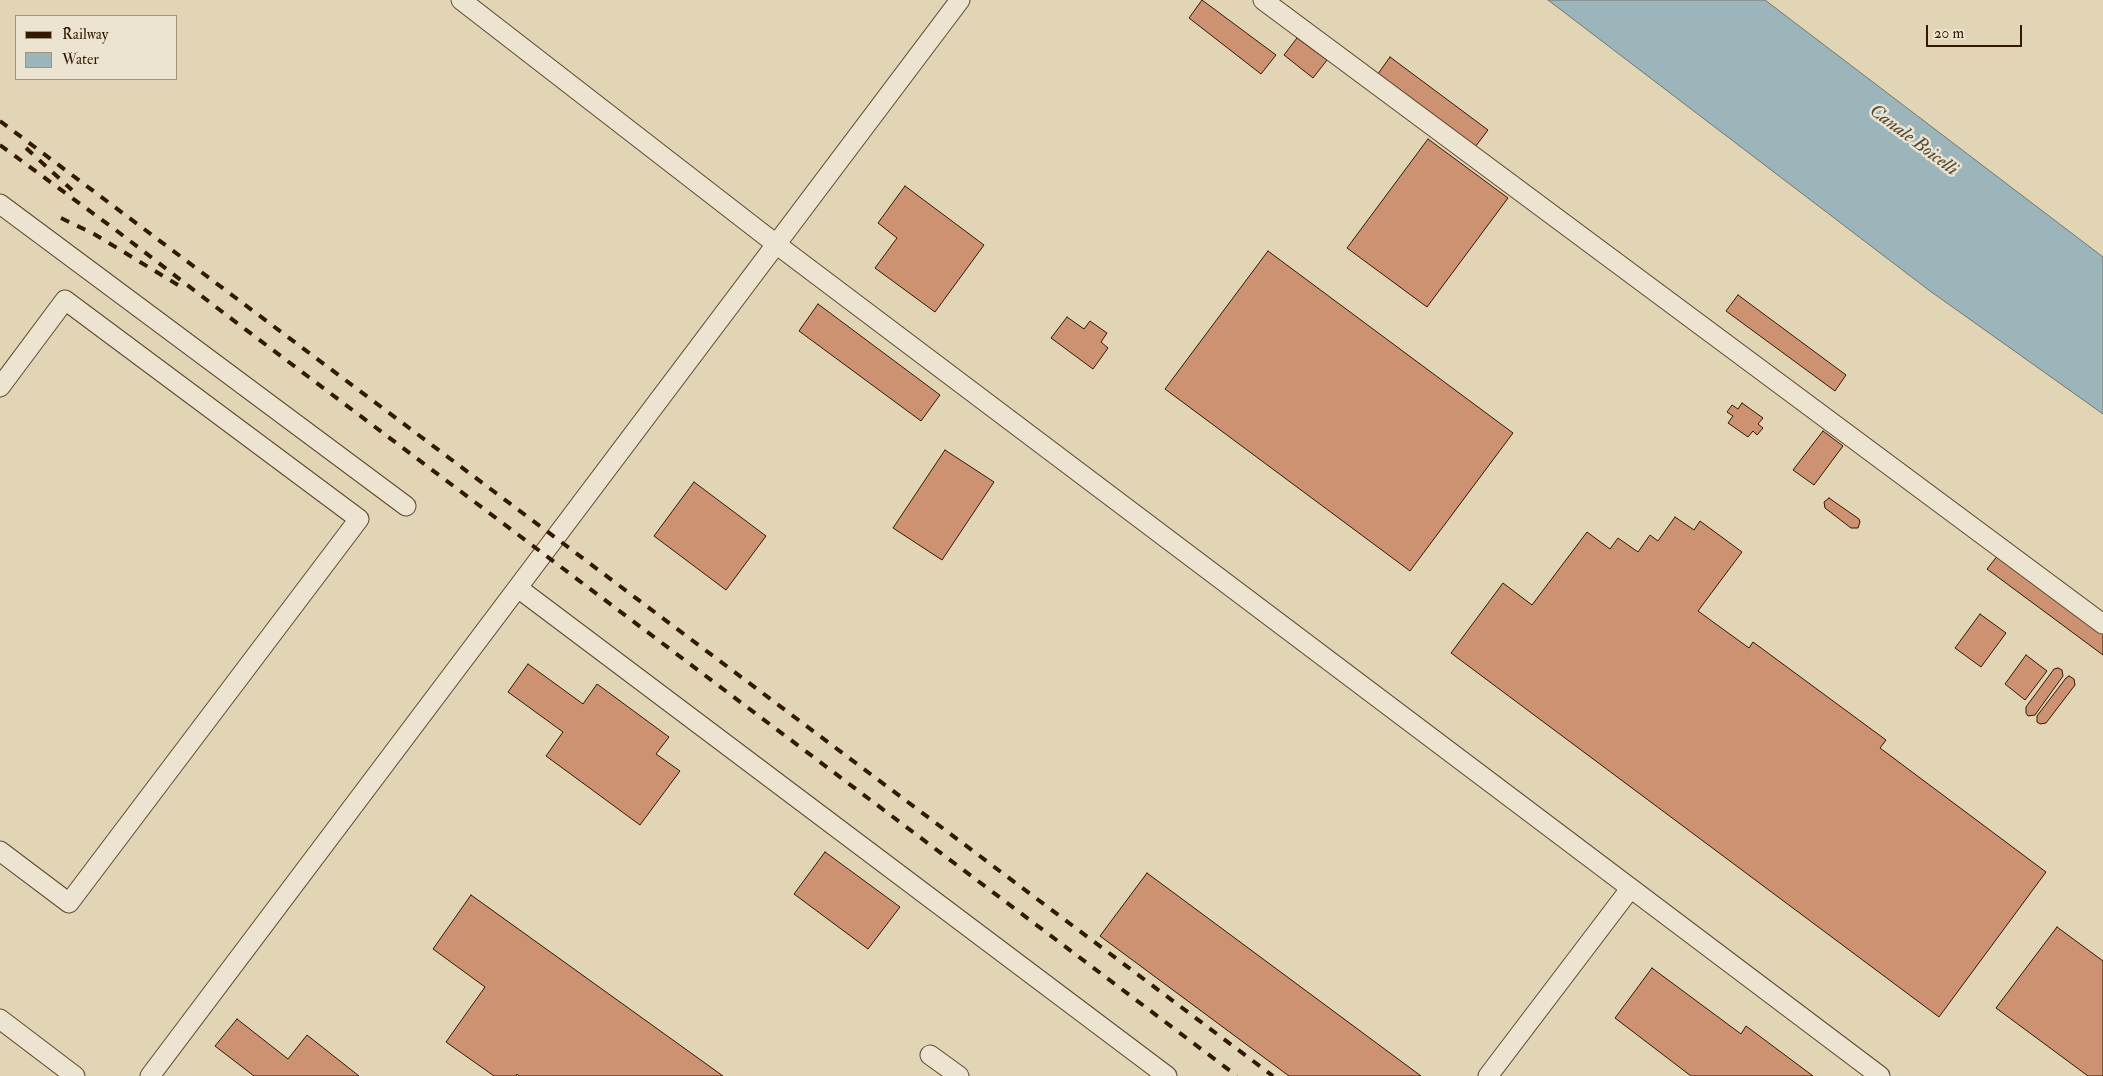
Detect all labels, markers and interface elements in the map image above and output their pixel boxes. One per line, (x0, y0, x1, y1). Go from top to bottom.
legend (15, 15, 178, 80)
scale bar (1928, 15, 2024, 47)
text: 20 m (1934, 24, 1964, 43)
text: Railway (62, 25, 108, 44)
text: Water (62, 50, 99, 69)
water label: Canale Boicelli (1864, 100, 1962, 182)

